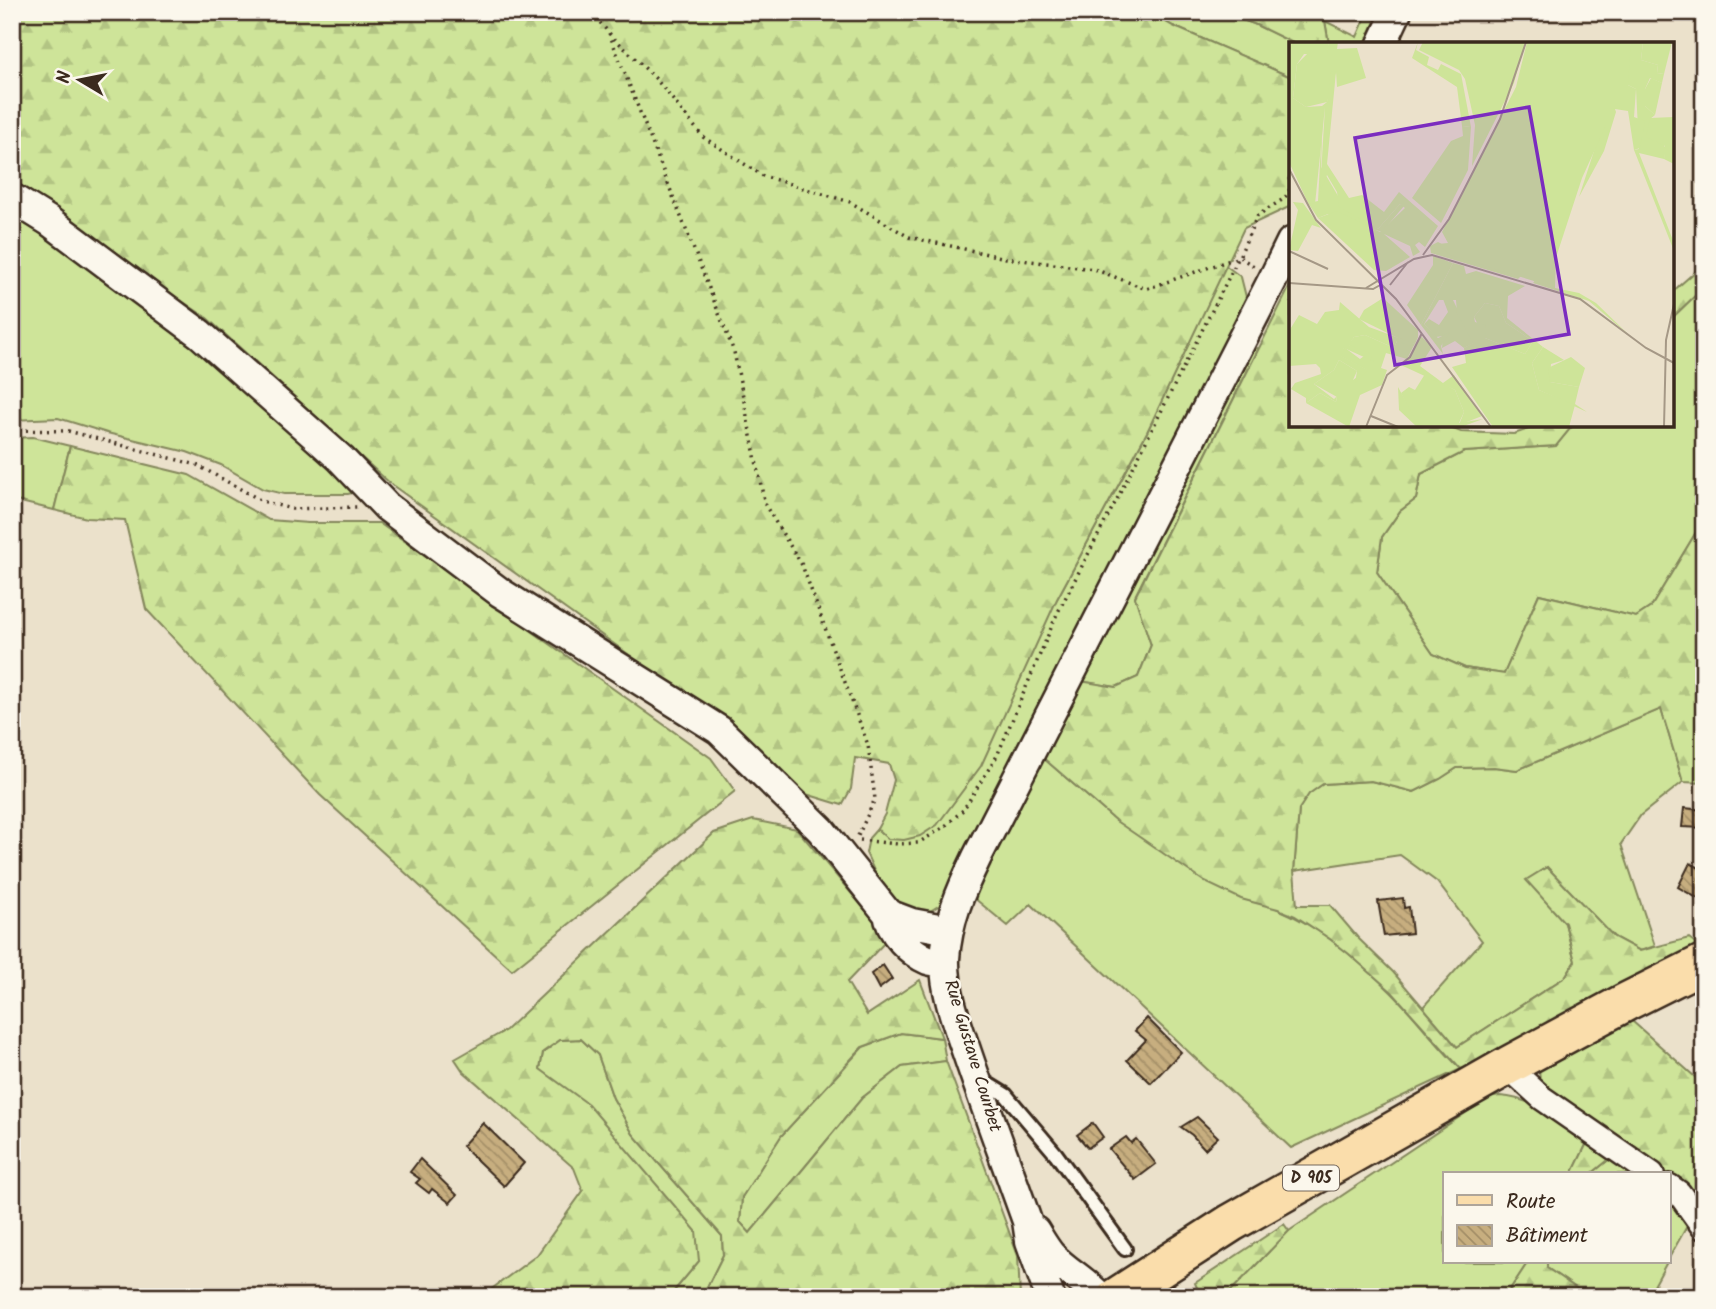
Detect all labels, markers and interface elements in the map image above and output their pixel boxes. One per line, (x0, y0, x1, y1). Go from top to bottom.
inset map (1289, 42, 1674, 427)
north arrow (46, 46, 116, 116)
text: N (49, 69, 81, 86)
street label: Rue Gustave Courbet (935, 976, 1009, 1137)
road number: D 905 (1283, 1166, 1339, 1190)
legend (1443, 1172, 1670, 1264)
text: Route (1506, 1186, 1556, 1219)
text: Bâtiment (1506, 1220, 1589, 1253)

